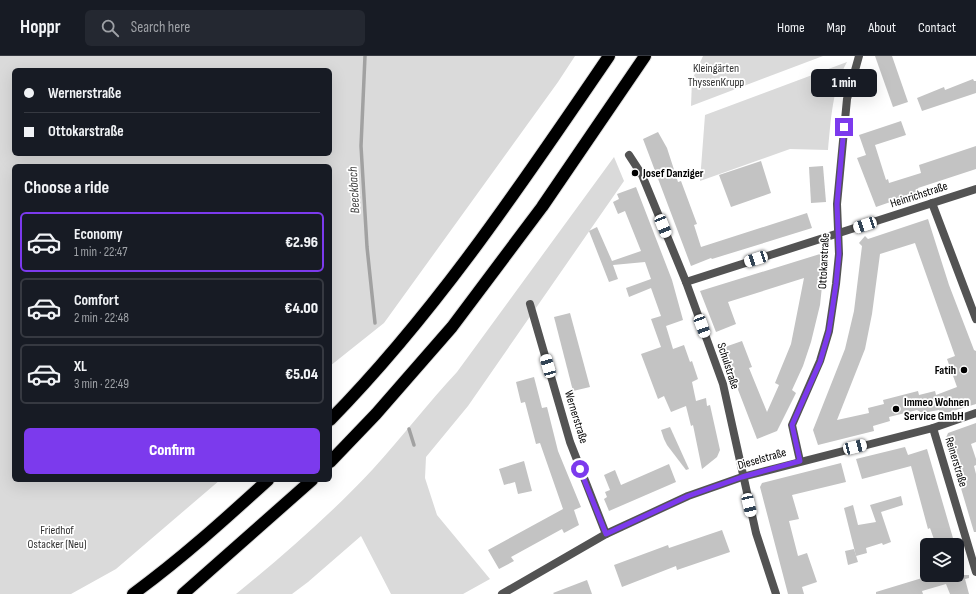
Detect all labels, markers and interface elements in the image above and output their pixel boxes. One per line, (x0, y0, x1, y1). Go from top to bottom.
search box (85, 10, 365, 46)
text: Hoppr (20, 16, 61, 39)
icon: search (99, 17, 121, 39)
text: Search here (131, 18, 190, 37)
text: Home (777, 19, 805, 36)
text: Map (827, 19, 846, 36)
text: About (868, 19, 896, 36)
text: Contact (918, 19, 956, 36)
park label: Kleingärten ThyssenKrupp (688, 61, 744, 90)
callout: 1 min (811, 69, 877, 97)
text: 1 min (832, 75, 856, 91)
text: Wernerstraße (48, 84, 121, 103)
route end (835, 118, 853, 136)
text: Ottokarstraße (48, 122, 124, 141)
water label: Beeckbach (345, 166, 363, 214)
place label: Josef Danziger (642, 166, 704, 181)
marker: Josef Danziger (630, 168, 640, 178)
text: Choose a ride (24, 177, 109, 198)
street label: Heinrichstraße (888, 179, 950, 211)
car (653, 213, 673, 239)
car (852, 216, 878, 234)
icon: car (26, 224, 62, 260)
text: Economy (74, 225, 123, 244)
street label: Ottokarstraße (815, 232, 833, 289)
text: €2.96 (285, 233, 318, 252)
text: 1 min · 22:47 (74, 244, 127, 260)
car (743, 250, 769, 268)
icon: car (26, 290, 62, 326)
text: Comfort (74, 291, 119, 310)
text: €4.00 (284, 299, 318, 318)
text: 2 min · 22:48 (74, 310, 129, 326)
car (692, 313, 712, 339)
street label: Schulstraße (713, 341, 743, 391)
car (539, 353, 557, 379)
icon: car (26, 356, 62, 392)
text: XL (74, 357, 87, 376)
place label: Fatih (935, 363, 956, 378)
text: €5.04 (285, 365, 318, 384)
marker: Fatih (959, 365, 969, 375)
text: 3 min · 22:49 (74, 376, 129, 392)
street label: Wernerstraße (561, 389, 591, 446)
place label: Immeo Wohnen Service GmbH (904, 395, 969, 424)
marker: Immeo Wohnen Service GmbH (891, 404, 901, 414)
button: Confirm (24, 428, 320, 474)
street label: Reinerstraße (941, 435, 971, 489)
car (842, 438, 868, 456)
street label: Dieselstraße (736, 445, 788, 473)
route start (571, 460, 589, 478)
car (740, 492, 758, 518)
park label: Friedhof Ostacker (Neu) (28, 523, 86, 552)
map controls (920, 538, 964, 582)
button: layers (920, 538, 964, 582)

